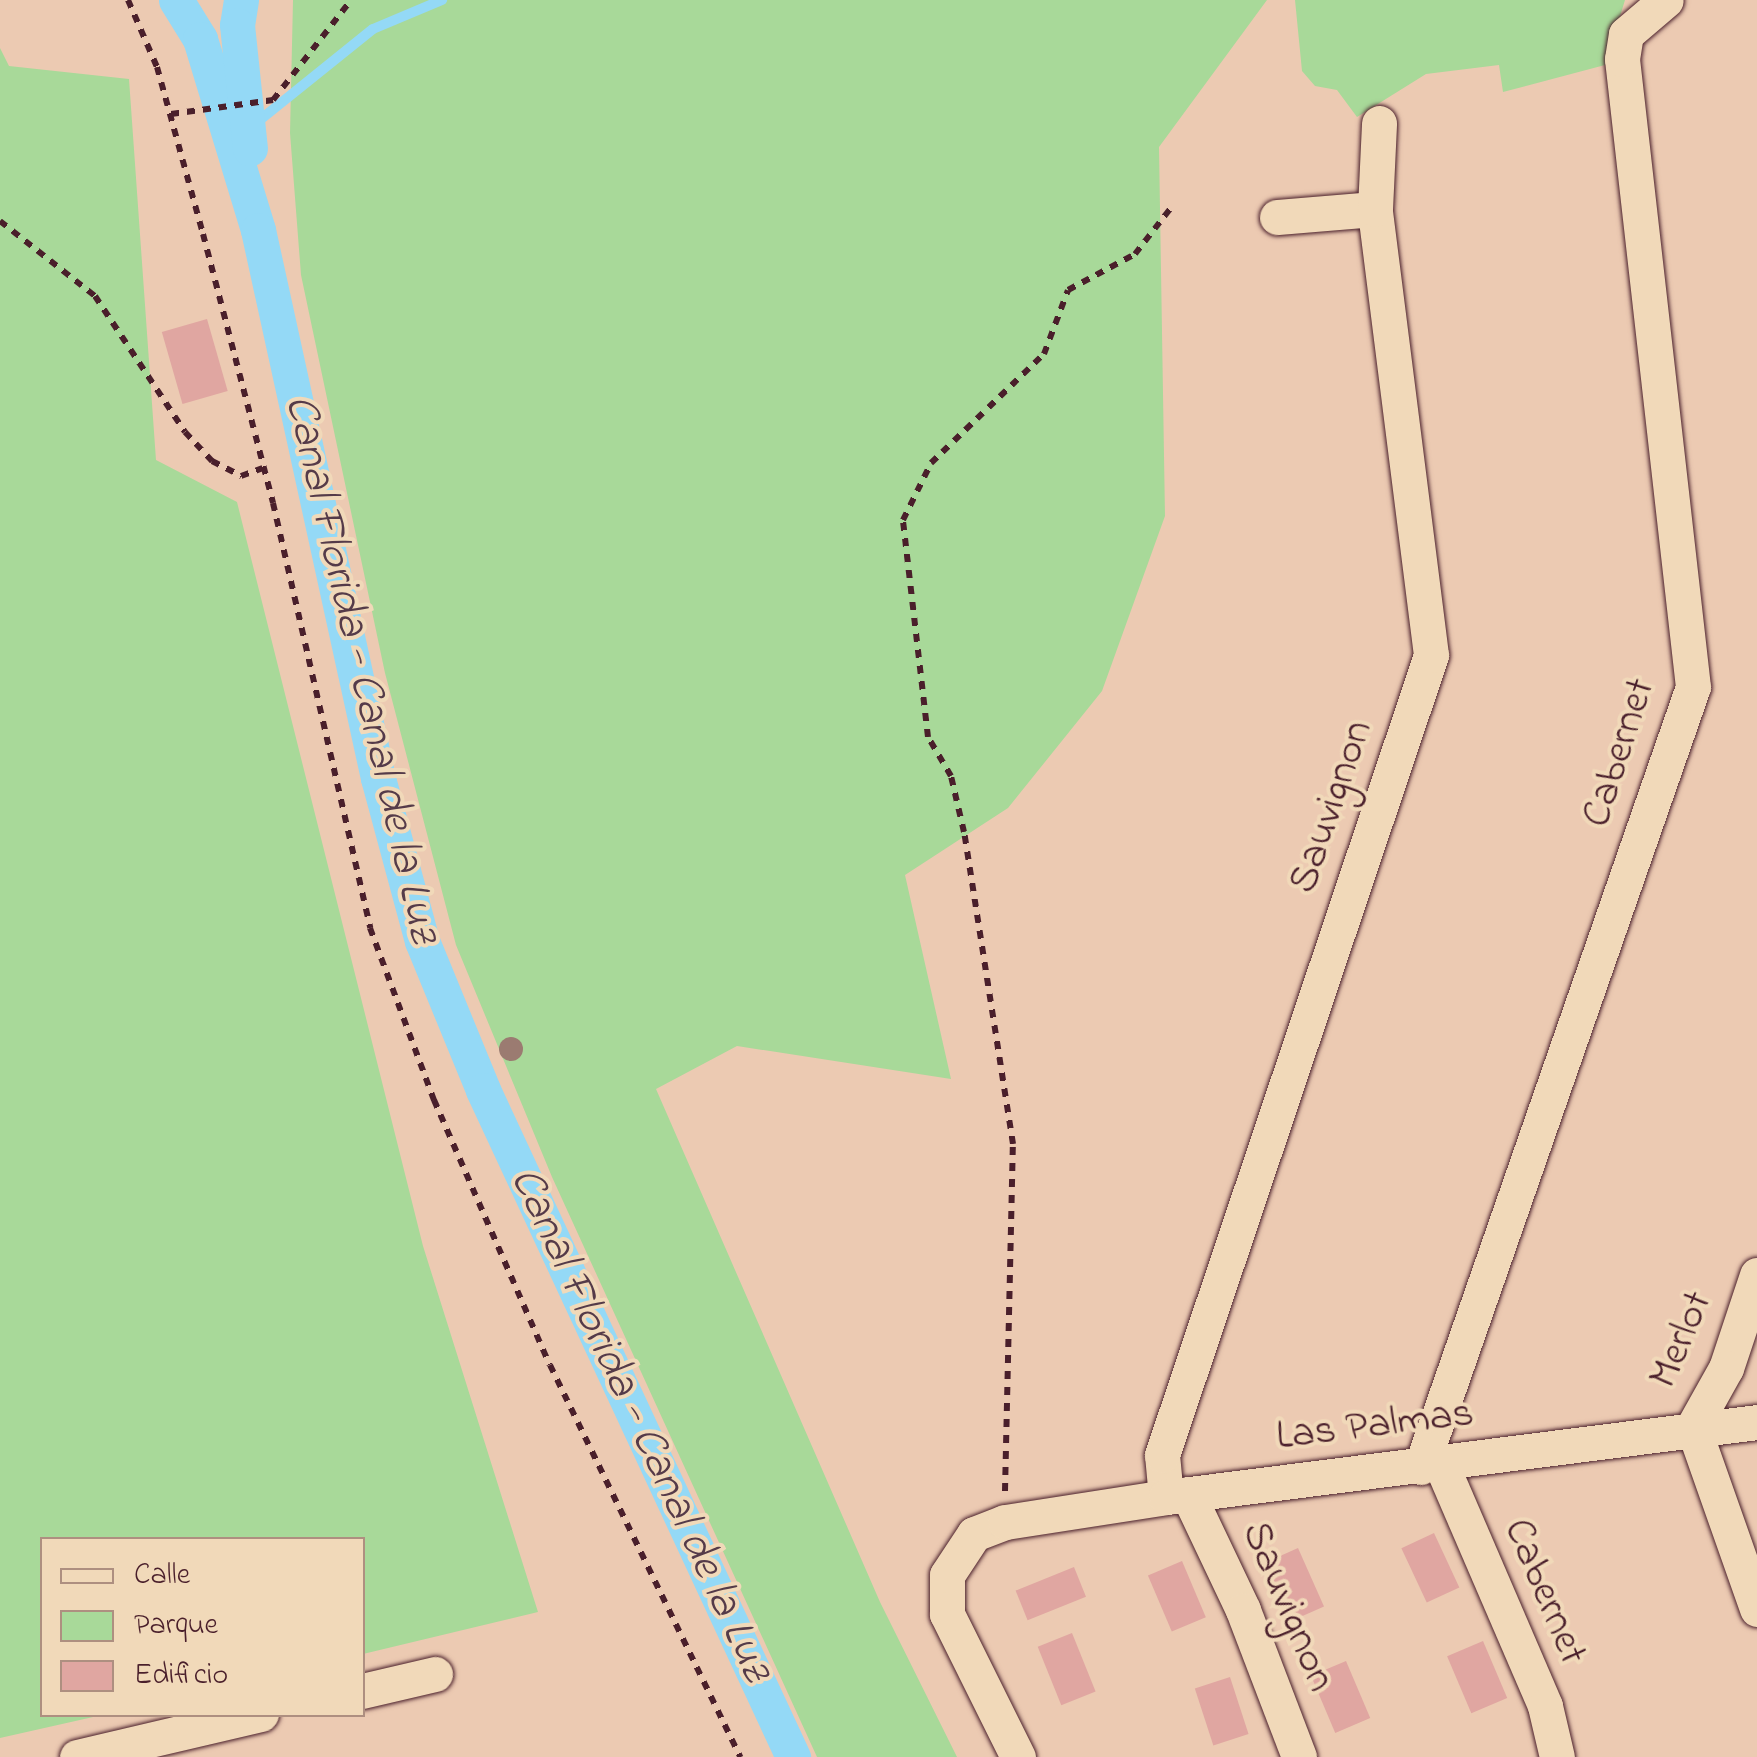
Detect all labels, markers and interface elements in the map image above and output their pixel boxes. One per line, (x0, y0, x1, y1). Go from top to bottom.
water label: Canal Florida - Canal de la Luz (271, 390, 449, 948)
street label: Cabernet (1572, 672, 1668, 834)
street label: Sauvignon (1279, 714, 1385, 900)
water label: Canal Florida - Canal de la Luz (496, 1160, 782, 1690)
street label: Merlot (1639, 1284, 1725, 1396)
street label: Las Palmas (1274, 1389, 1476, 1463)
street label: Cabernet (1491, 1512, 1597, 1672)
street label: Sauvignon (1229, 1515, 1345, 1699)
legend (40, 1537, 365, 1717)
text: Calle (134, 1554, 190, 1598)
text: Parque (134, 1604, 218, 1648)
text: Edificio (134, 1654, 228, 1698)

